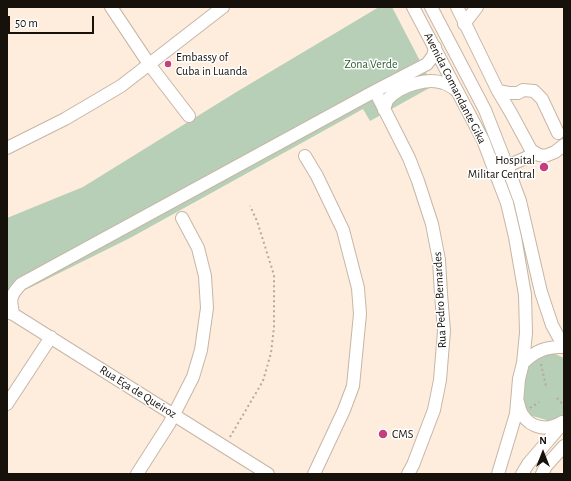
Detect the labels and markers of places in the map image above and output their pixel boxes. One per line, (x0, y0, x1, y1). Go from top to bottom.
place label: Embassy of Cuba in Luanda (176, 50, 247, 78)
marker: Embassy of Cuba in Luanda (163, 59, 173, 69)
place label: Hospital Militar Central (468, 153, 535, 181)
marker: Hospital Militar Central (538, 161, 550, 173)
place label: CMS (392, 427, 413, 441)
marker: CMS (377, 428, 389, 440)

